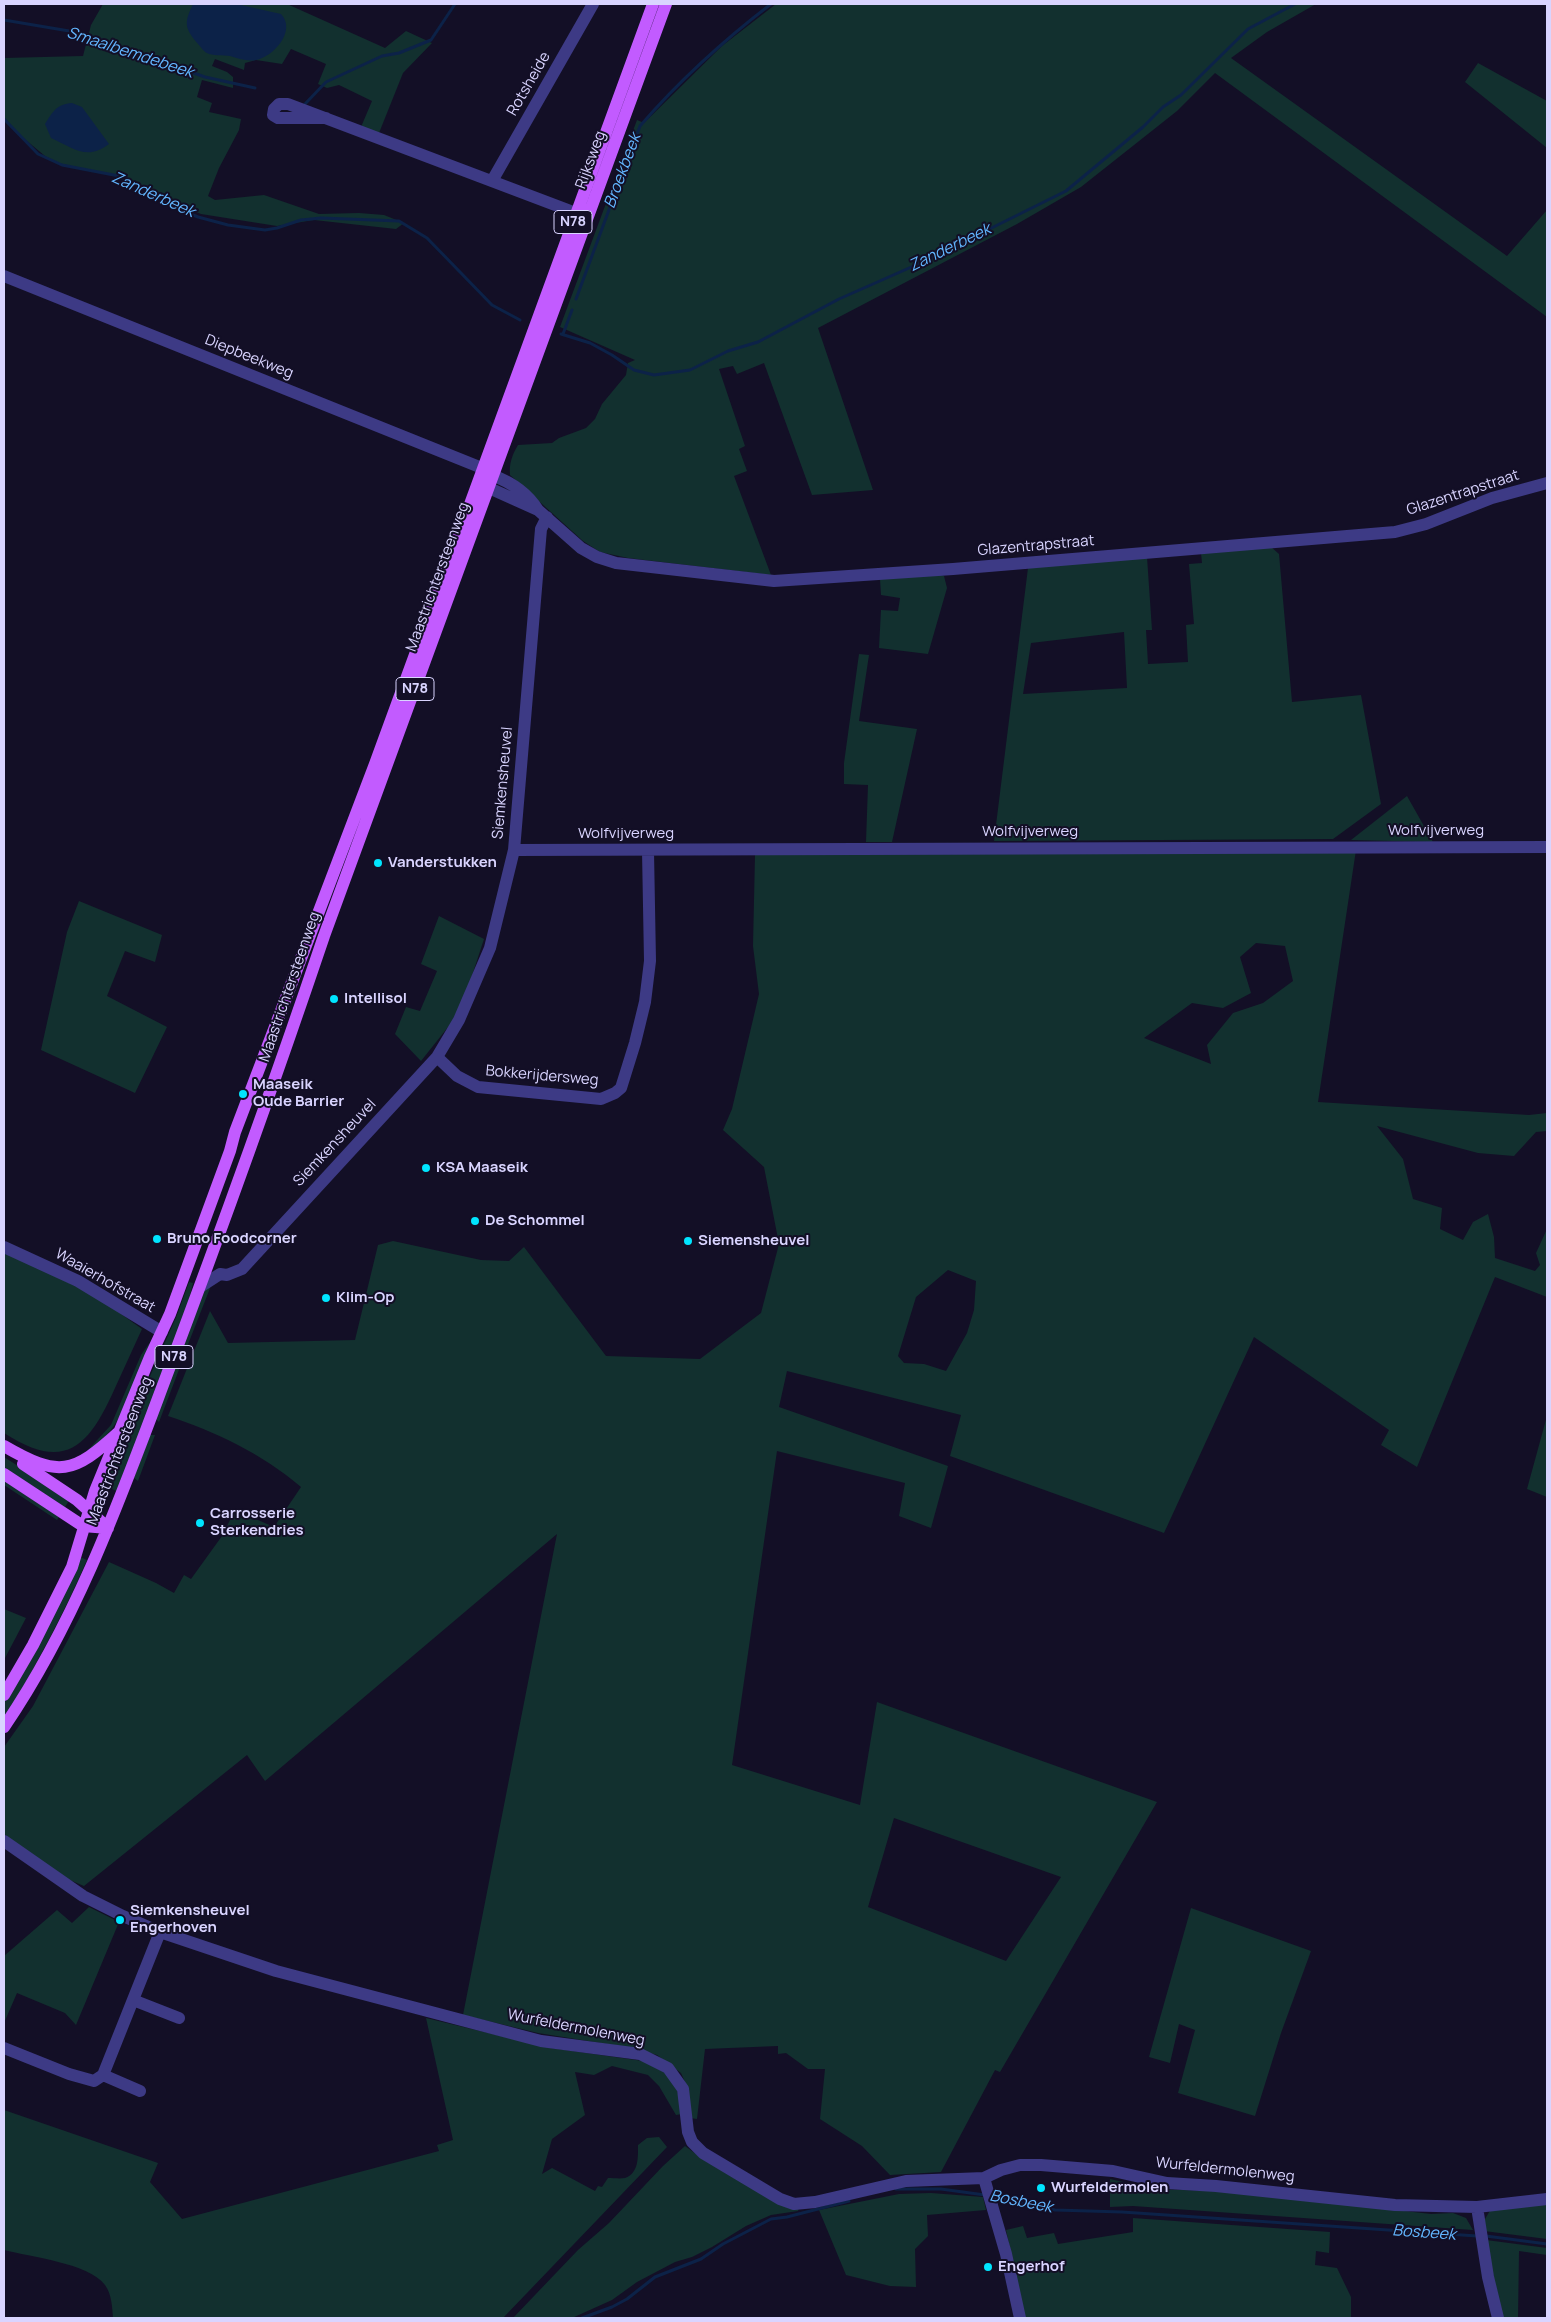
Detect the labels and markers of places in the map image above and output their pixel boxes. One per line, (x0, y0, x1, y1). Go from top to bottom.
place label: Vanderstukken (388, 854, 497, 872)
marker: Vanderstukken (372, 857, 384, 869)
place label: Intellisol (344, 990, 407, 1008)
marker: Intellisol (328, 993, 340, 1005)
place label: Maaseik Oude Barrier (253, 1076, 344, 1111)
marker: Maaseik Oude Barrier (237, 1088, 249, 1100)
place label: KSA Maaseik (436, 1159, 528, 1177)
marker: KSA Maaseik (420, 1162, 432, 1174)
place label: De Schommel (485, 1212, 585, 1230)
marker: De Schommel (469, 1215, 481, 1227)
place label: Bruno Foodcorner (167, 1230, 297, 1248)
place label: Siemensheuvel (698, 1232, 810, 1250)
marker: Bruno Foodcorner (151, 1233, 163, 1245)
marker: Siemensheuvel (682, 1235, 694, 1247)
place label: Klim-Op (336, 1289, 394, 1307)
marker: Klim-Op (320, 1292, 332, 1304)
place label: Carrosserie Sterkendries (210, 1505, 304, 1540)
marker: Carrosserie Sterkendries (194, 1517, 206, 1529)
place label: Siemkensheuvel Engerhoven (130, 1902, 250, 1937)
marker: Siemkensheuvel Engerhoven (114, 1914, 126, 1926)
place label: Wurfeldermolen (1051, 2179, 1168, 2197)
marker: Wurfeldermolen (1035, 2182, 1047, 2194)
place label: Engerhof (998, 2258, 1065, 2276)
marker: Engerhof (982, 2261, 994, 2273)

